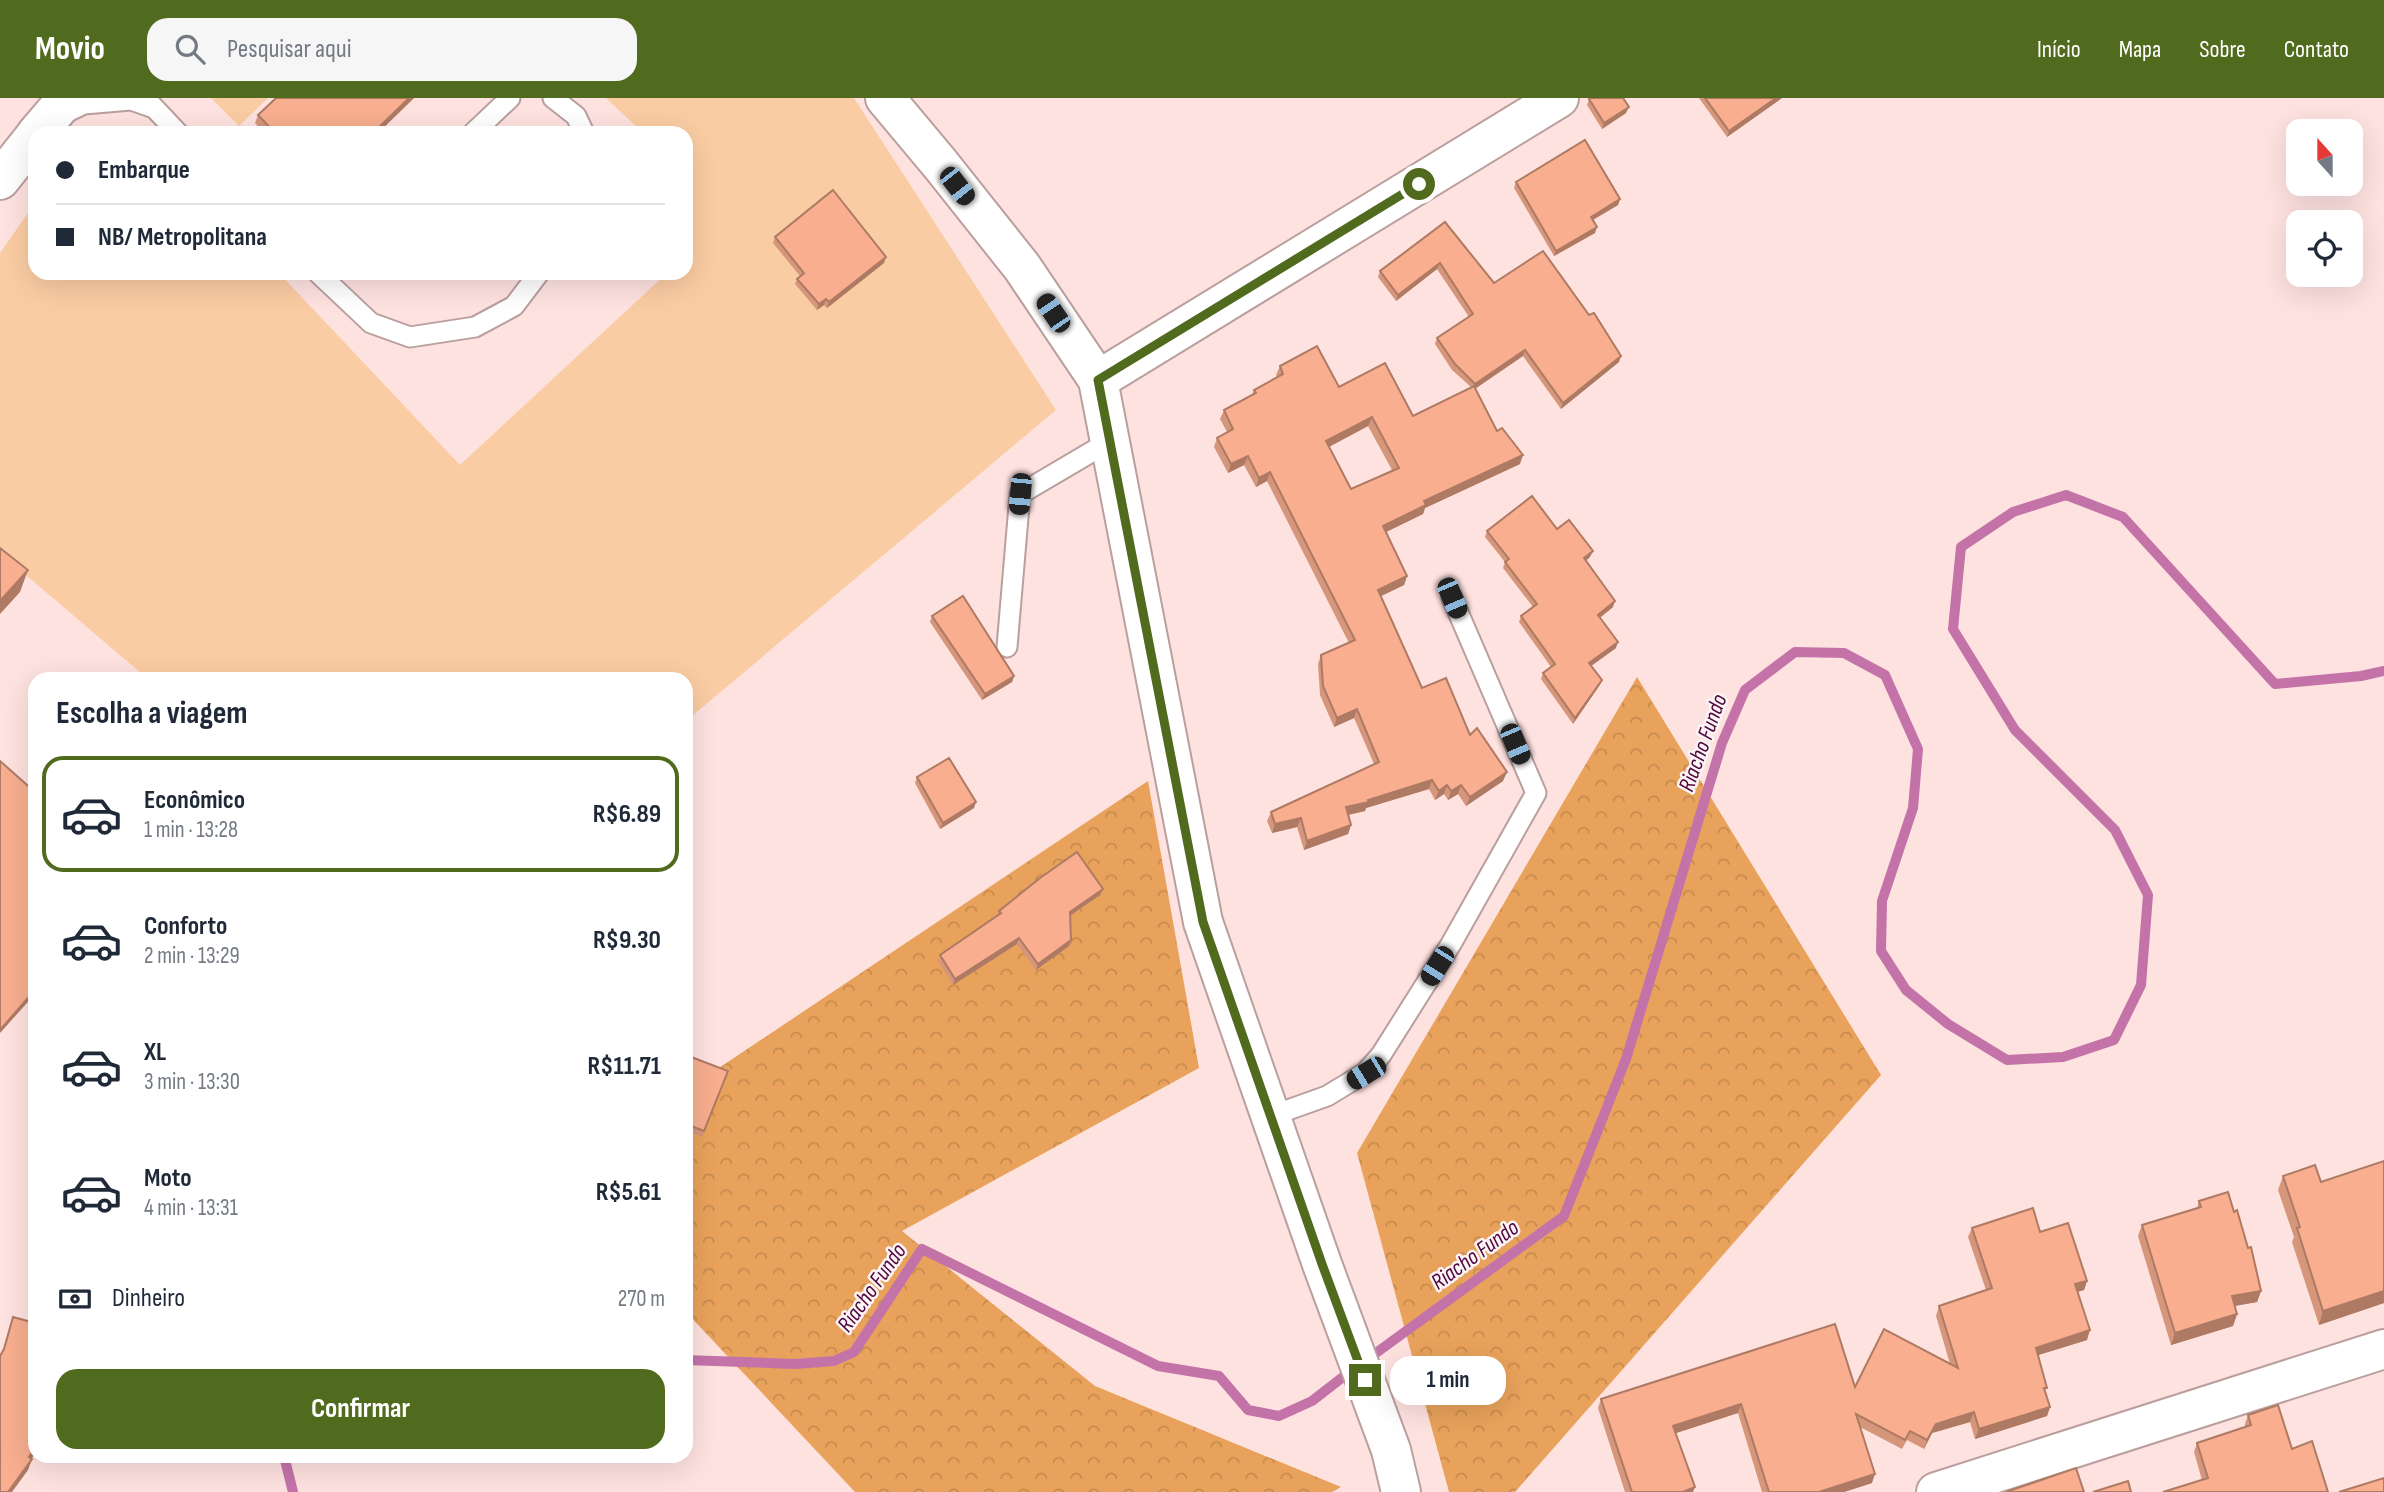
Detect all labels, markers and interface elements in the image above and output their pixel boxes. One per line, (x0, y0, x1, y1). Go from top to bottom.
search box (147, 18, 637, 81)
text: Movio (35, 29, 105, 69)
icon: search (171, 30, 209, 68)
text: Pesquisar aqui (227, 34, 352, 65)
text: Início (2037, 35, 2081, 64)
text: Mapa (2119, 35, 2161, 64)
text: Sobre (2199, 35, 2246, 64)
text: Contato (2284, 35, 2349, 64)
north arrow (2286, 119, 2362, 196)
map controls (2286, 119, 2363, 287)
text: Embarque (98, 155, 190, 186)
car (936, 163, 979, 209)
route start (1403, 168, 1435, 200)
button: locate (2286, 210, 2363, 287)
text: NB/ Metropolitana (98, 222, 267, 253)
car (1033, 290, 1074, 336)
car (1008, 472, 1033, 516)
car (1435, 575, 1470, 621)
water label: Riacho Fundo (1672, 690, 1734, 796)
text: Escolha a viagem (56, 694, 248, 733)
car (1498, 721, 1533, 767)
icon: car (60, 783, 123, 846)
text: Econômico (144, 785, 245, 816)
text: R$6.89 (593, 799, 661, 830)
text: 1 min · 13:28 (144, 816, 238, 844)
icon: car (60, 909, 123, 972)
text: Conforto (144, 911, 227, 942)
text: R$9.30 (593, 925, 661, 956)
text: 2 min · 13:29 (144, 942, 240, 970)
car (1417, 943, 1458, 989)
icon: car (60, 1035, 123, 1098)
text: XL (144, 1037, 166, 1068)
text: R$11.71 (587, 1051, 661, 1082)
car (1343, 1053, 1390, 1093)
text: 3 min · 13:30 (144, 1068, 240, 1096)
icon: car (60, 1161, 123, 1224)
text: Moto (144, 1163, 192, 1194)
text: R$5.61 (596, 1177, 661, 1208)
text: 4 min · 13:31 (144, 1194, 238, 1222)
water label: Riacho Fundo (1426, 1213, 1525, 1296)
water label: Riacho Fundo (831, 1238, 913, 1338)
icon: cash (56, 1280, 94, 1318)
text: Dinheiro (112, 1283, 185, 1314)
text: 270 m (618, 1285, 665, 1313)
callout: 1 min (1390, 1356, 1505, 1404)
route end (1349, 1364, 1381, 1396)
text: 1 min (1427, 1366, 1469, 1394)
button: Confirmar (56, 1369, 665, 1449)

